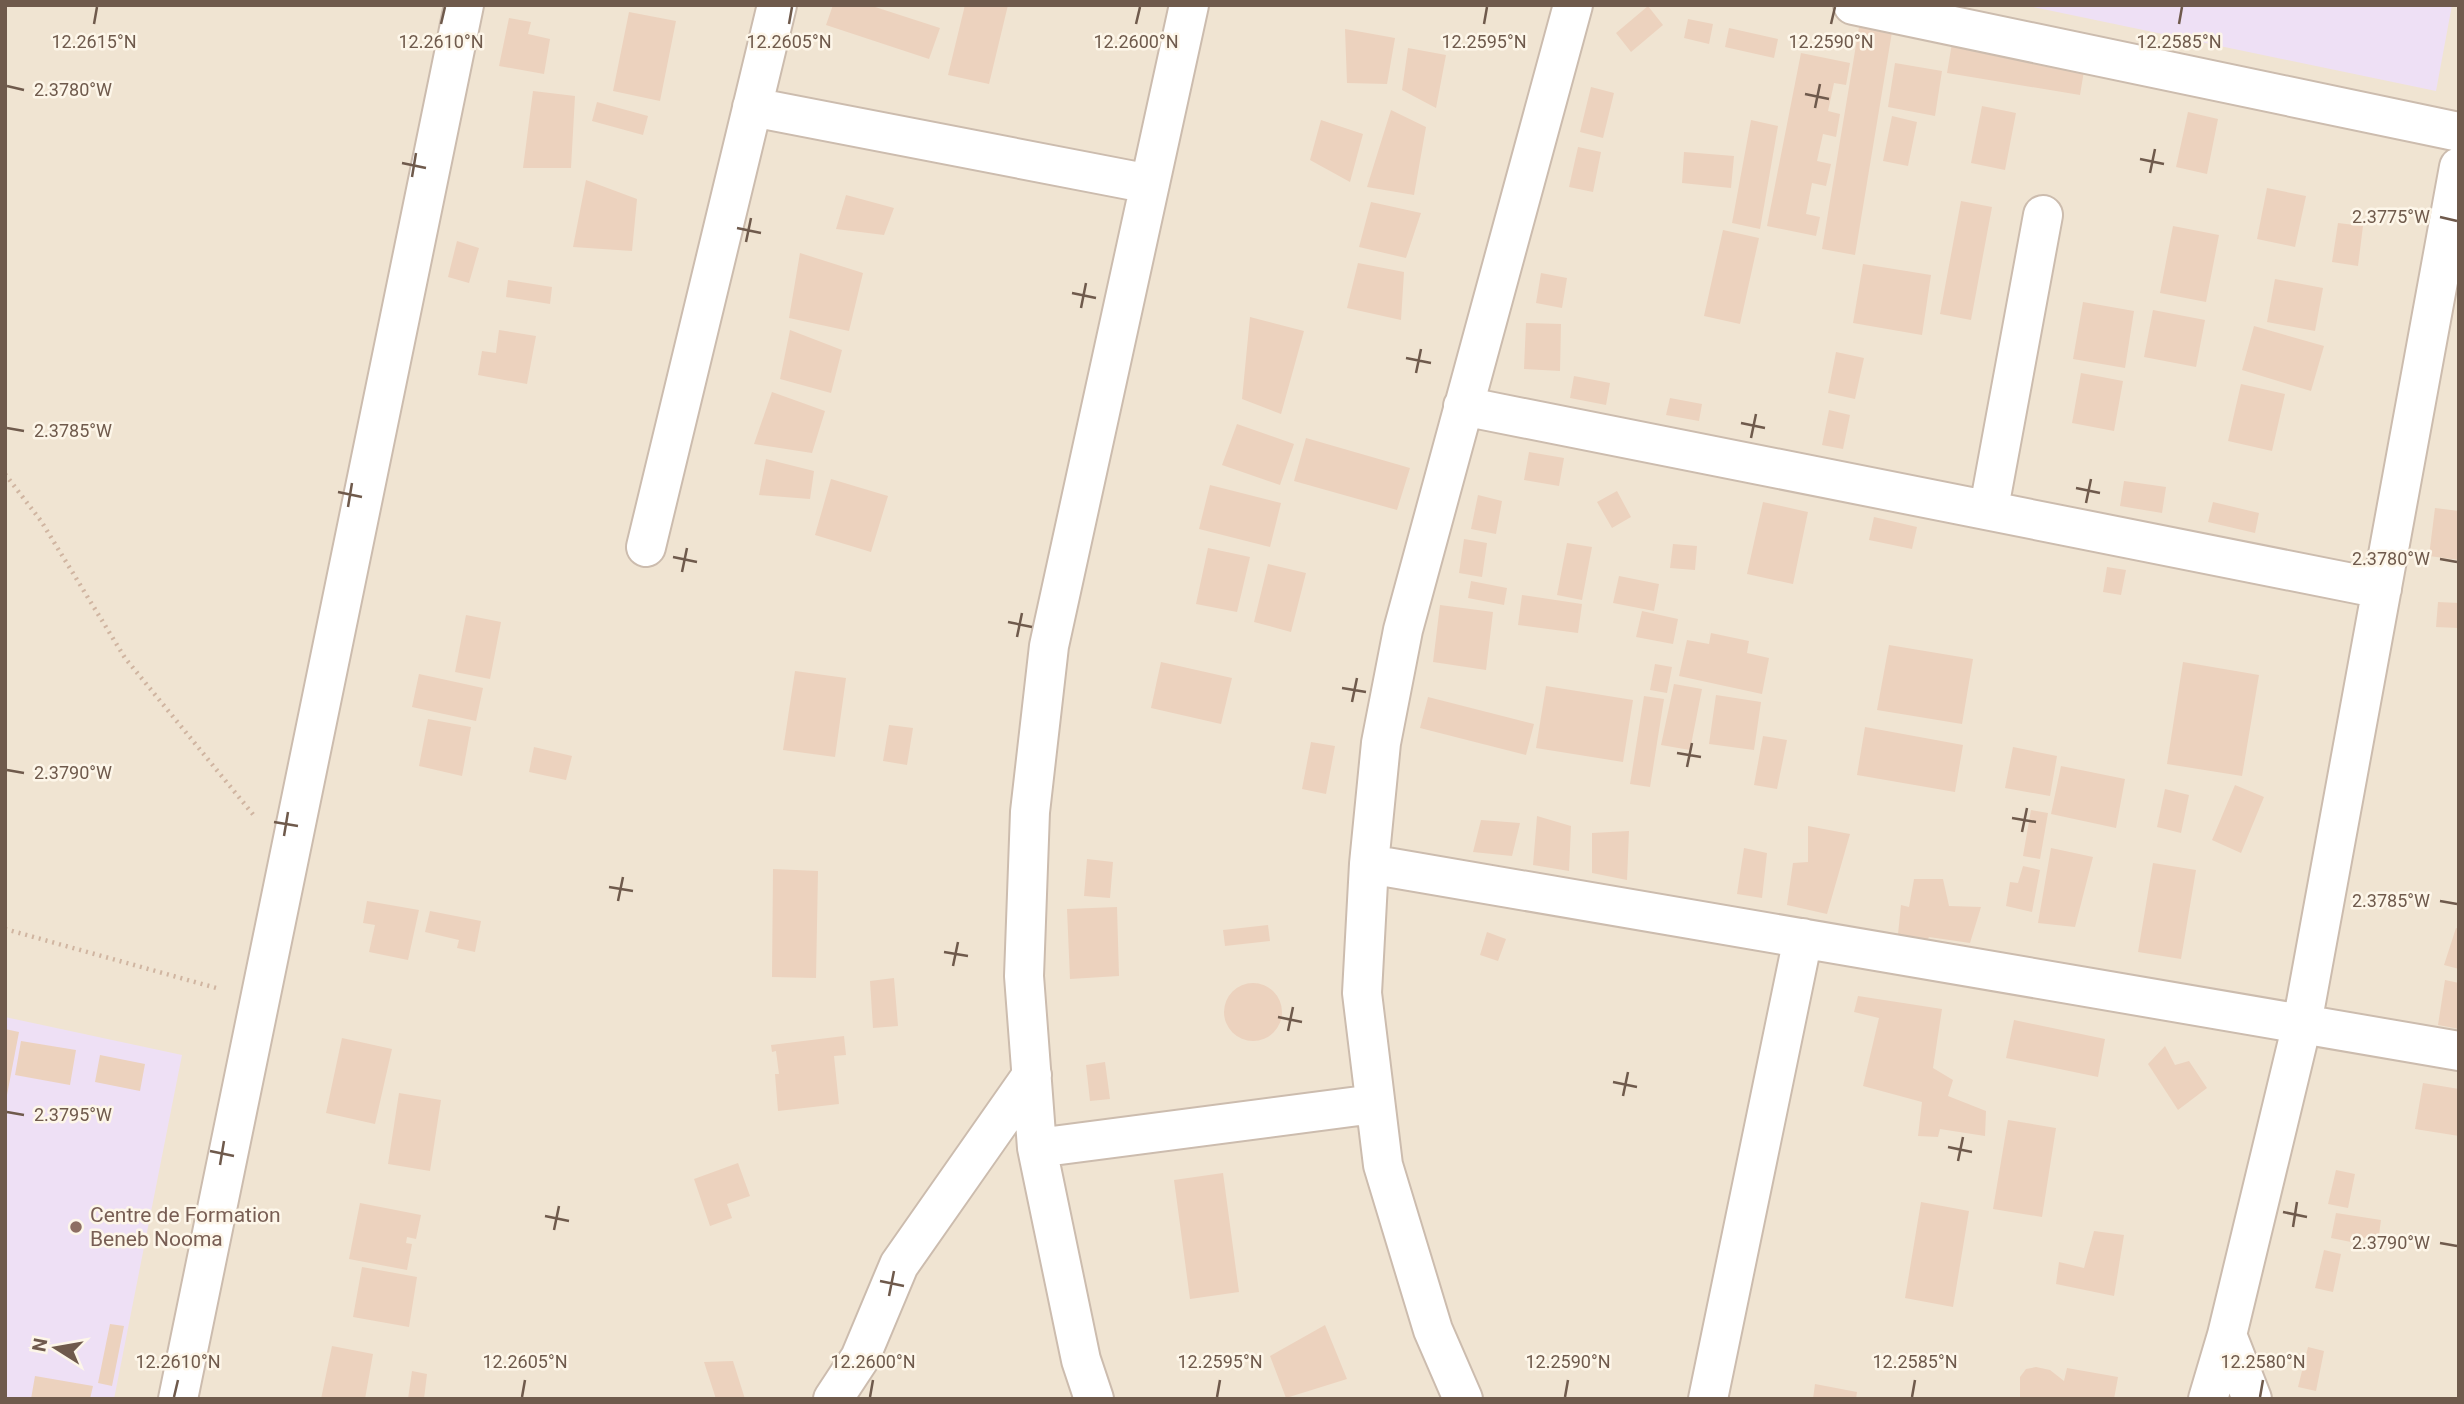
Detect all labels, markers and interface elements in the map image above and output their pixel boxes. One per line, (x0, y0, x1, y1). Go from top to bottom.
text: 12.2615°N (51, 31, 137, 52)
text: 12.2610°N (398, 31, 484, 52)
text: 12.2605°N (746, 31, 832, 52)
text: 12.2600°N (1093, 31, 1179, 52)
text: 12.2595°N (1441, 31, 1527, 52)
text: 12.2590°N (1788, 31, 1874, 52)
text: 12.2585°N (2136, 31, 2222, 52)
text: 2.3780°W (34, 79, 112, 100)
text: 2.3775°W (2352, 206, 2430, 227)
text: 2.3785°W (34, 420, 112, 441)
text: 2.3780°W (2352, 548, 2430, 569)
text: 2.3790°W (34, 762, 112, 783)
text: 2.3785°W (2352, 890, 2430, 911)
text: 2.3795°W (34, 1104, 112, 1125)
place label: Centre de Formation Beneb Nooma (90, 1203, 281, 1251)
marker: Centre de Formation Beneb Nooma (68, 1219, 84, 1235)
text: 2.3790°W (2352, 1232, 2430, 1253)
north arrow (21, 1313, 91, 1383)
text: N (27, 1336, 52, 1354)
text: 12.2610°N (135, 1351, 221, 1372)
text: 12.2605°N (482, 1351, 568, 1372)
text: 12.2600°N (830, 1351, 916, 1372)
text: 12.2595°N (1177, 1351, 1263, 1372)
text: 12.2590°N (1525, 1351, 1611, 1372)
text: 12.2585°N (1872, 1351, 1958, 1372)
text: 12.2580°N (2220, 1351, 2306, 1372)

